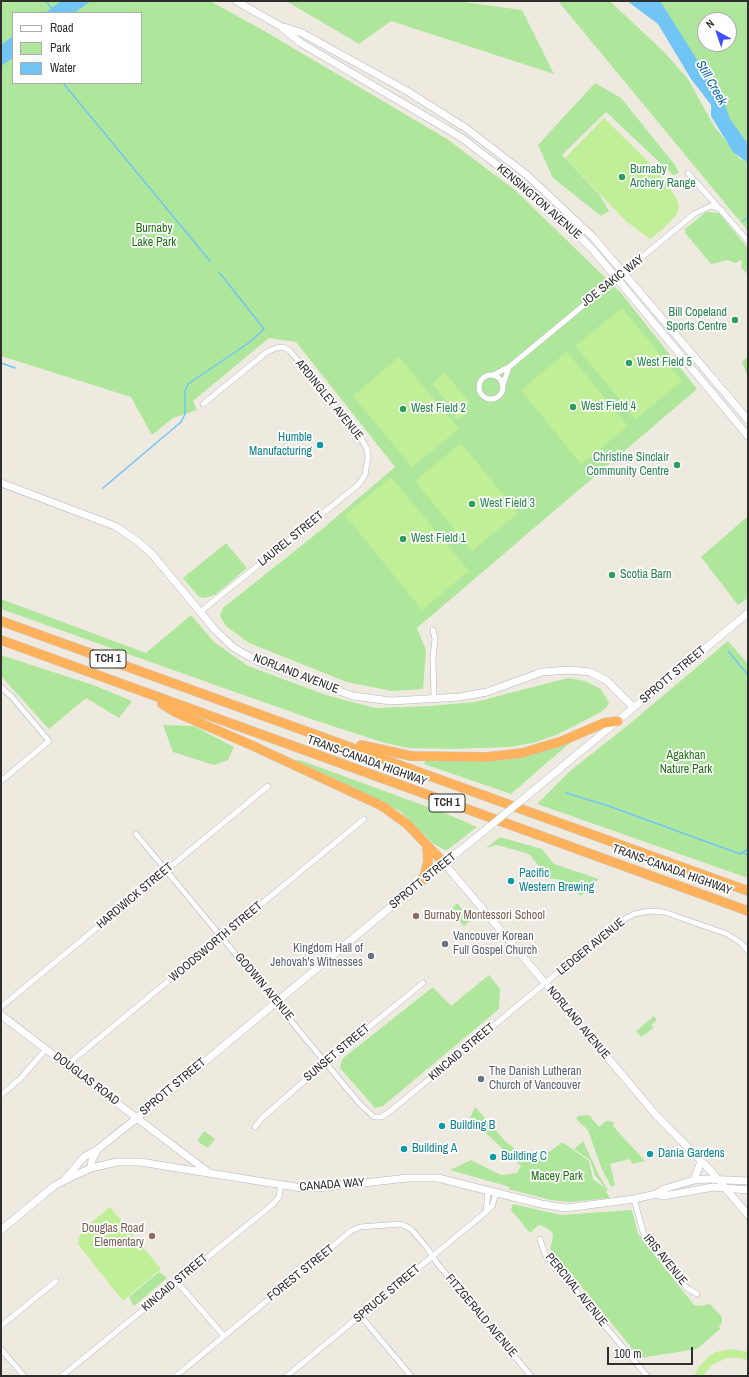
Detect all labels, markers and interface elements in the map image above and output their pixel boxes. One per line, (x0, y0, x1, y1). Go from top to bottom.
legend (12, 12, 142, 84)
north arrow (697, 12, 737, 52)
text: N (703, 16, 717, 31)
text: Road (50, 20, 74, 36)
text: Park (50, 40, 70, 56)
water label: Still Creek (692, 58, 730, 108)
text: Water (50, 60, 76, 76)
street label: KENSINGTON AVENUE (494, 161, 584, 243)
place label: Burnaby Archery Range (630, 163, 696, 191)
marker: Burnaby Archery Range (617, 172, 627, 182)
park label: Burnaby Lake Park (132, 222, 176, 250)
street label: JOE SAKIC WAY (579, 252, 647, 310)
place label: Bill Copeland Sports Centre (666, 306, 727, 334)
marker: Bill Copeland Sports Centre (730, 315, 740, 325)
place label: West Field 5 (637, 356, 692, 370)
street label: ARDINGLEY AVENUE (292, 357, 366, 443)
marker: West Field 5 (624, 358, 634, 368)
place label: West Field 4 (581, 400, 636, 414)
place label: West Field 2 (411, 402, 466, 416)
marker: West Field 4 (568, 402, 578, 412)
marker: West Field 2 (398, 404, 408, 414)
place label: Humble Manufacturing (249, 431, 312, 459)
marker: Humble Manufacturing (315, 440, 325, 450)
place label: Christine Sinclair Community Centre (586, 451, 669, 479)
marker: Christine Sinclair Community Centre (672, 460, 682, 470)
place label: West Field 3 (480, 497, 535, 511)
marker: West Field 3 (467, 499, 477, 509)
street label: LAUREL STREET (255, 508, 327, 570)
place label: West Field 1 (411, 532, 466, 546)
marker: West Field 1 (398, 534, 408, 544)
place label: Scotia Barn (620, 568, 671, 582)
marker: Scotia Barn (607, 570, 617, 580)
street label: SPROTT STREET (637, 643, 709, 707)
road number: TCH 1 (90, 650, 126, 668)
street label: NORLAND AVENUE (251, 651, 341, 697)
street label: TRANS-CANADA HIGHWAY (305, 733, 429, 789)
park label: Agakhan Nature Park (660, 749, 712, 777)
road number: TCH 1 (429, 794, 465, 812)
street label: TRANS-CANADA HIGHWAY (610, 842, 734, 898)
street label: SPROTT STREET (387, 850, 459, 912)
street label: HARDWICK STREET (94, 860, 176, 932)
place label: Pacific Western Brewing (519, 867, 594, 895)
marker: Pacific Western Brewing (506, 876, 516, 886)
street label: WOODSWORTH STREET (167, 899, 265, 985)
place label: Burnaby Montessori School (424, 909, 545, 923)
marker: Burnaby Montessori School (411, 911, 421, 921)
street label: LEDGER AVENUE (554, 915, 628, 979)
place label: Vancouver Korean Full Gospel Church (453, 930, 537, 958)
marker: Vancouver Korean Full Gospel Church (440, 939, 450, 949)
place label: Kingdom Hall of Jehovah's Witnesses (270, 942, 363, 970)
street label: GODWIN AVENUE (231, 950, 297, 1024)
marker: Kingdom Hall of Jehovah's Witnesses (366, 951, 376, 961)
street label: NORLAND AVENUE (543, 984, 613, 1062)
street label: KINCAID STREET (426, 1020, 498, 1084)
street label: SUNSET STREET (301, 1021, 373, 1085)
street label: DOUGLAS ROAD (50, 1049, 122, 1109)
street label: SPROTT STREET (137, 1055, 209, 1119)
place label: The Danish Lutheran Church of Vancouver (489, 1065, 581, 1093)
marker: The Danish Lutheran Church of Vancouver (476, 1074, 486, 1084)
place label: Building B (450, 1119, 495, 1133)
marker: Building B (437, 1121, 447, 1131)
place label: Building A (412, 1142, 457, 1156)
marker: Building A (399, 1144, 409, 1154)
place label: Dania Gardens (658, 1147, 725, 1161)
marker: Dania Gardens (645, 1149, 655, 1159)
place label: Building C (501, 1150, 547, 1164)
marker: Building C (488, 1152, 498, 1162)
park label: Macey Park (531, 1170, 583, 1184)
street label: CANADA WAY (299, 1176, 365, 1194)
place label: Douglas Road Elementary (82, 1222, 144, 1250)
marker: Douglas Road Elementary (147, 1231, 157, 1241)
street label: IRIS AVENUE (640, 1232, 690, 1288)
street label: FOREST STREET (265, 1242, 337, 1304)
street label: PERCIVAL AVENUE (542, 1250, 610, 1330)
street label: KINCAID STREET (139, 1251, 211, 1315)
street label: SPRUCE STREET (351, 1262, 423, 1326)
street label: FITZGERALD AVENUE (442, 1272, 520, 1360)
scale bar (609, 1339, 695, 1365)
text: 100 m (614, 1346, 641, 1362)

